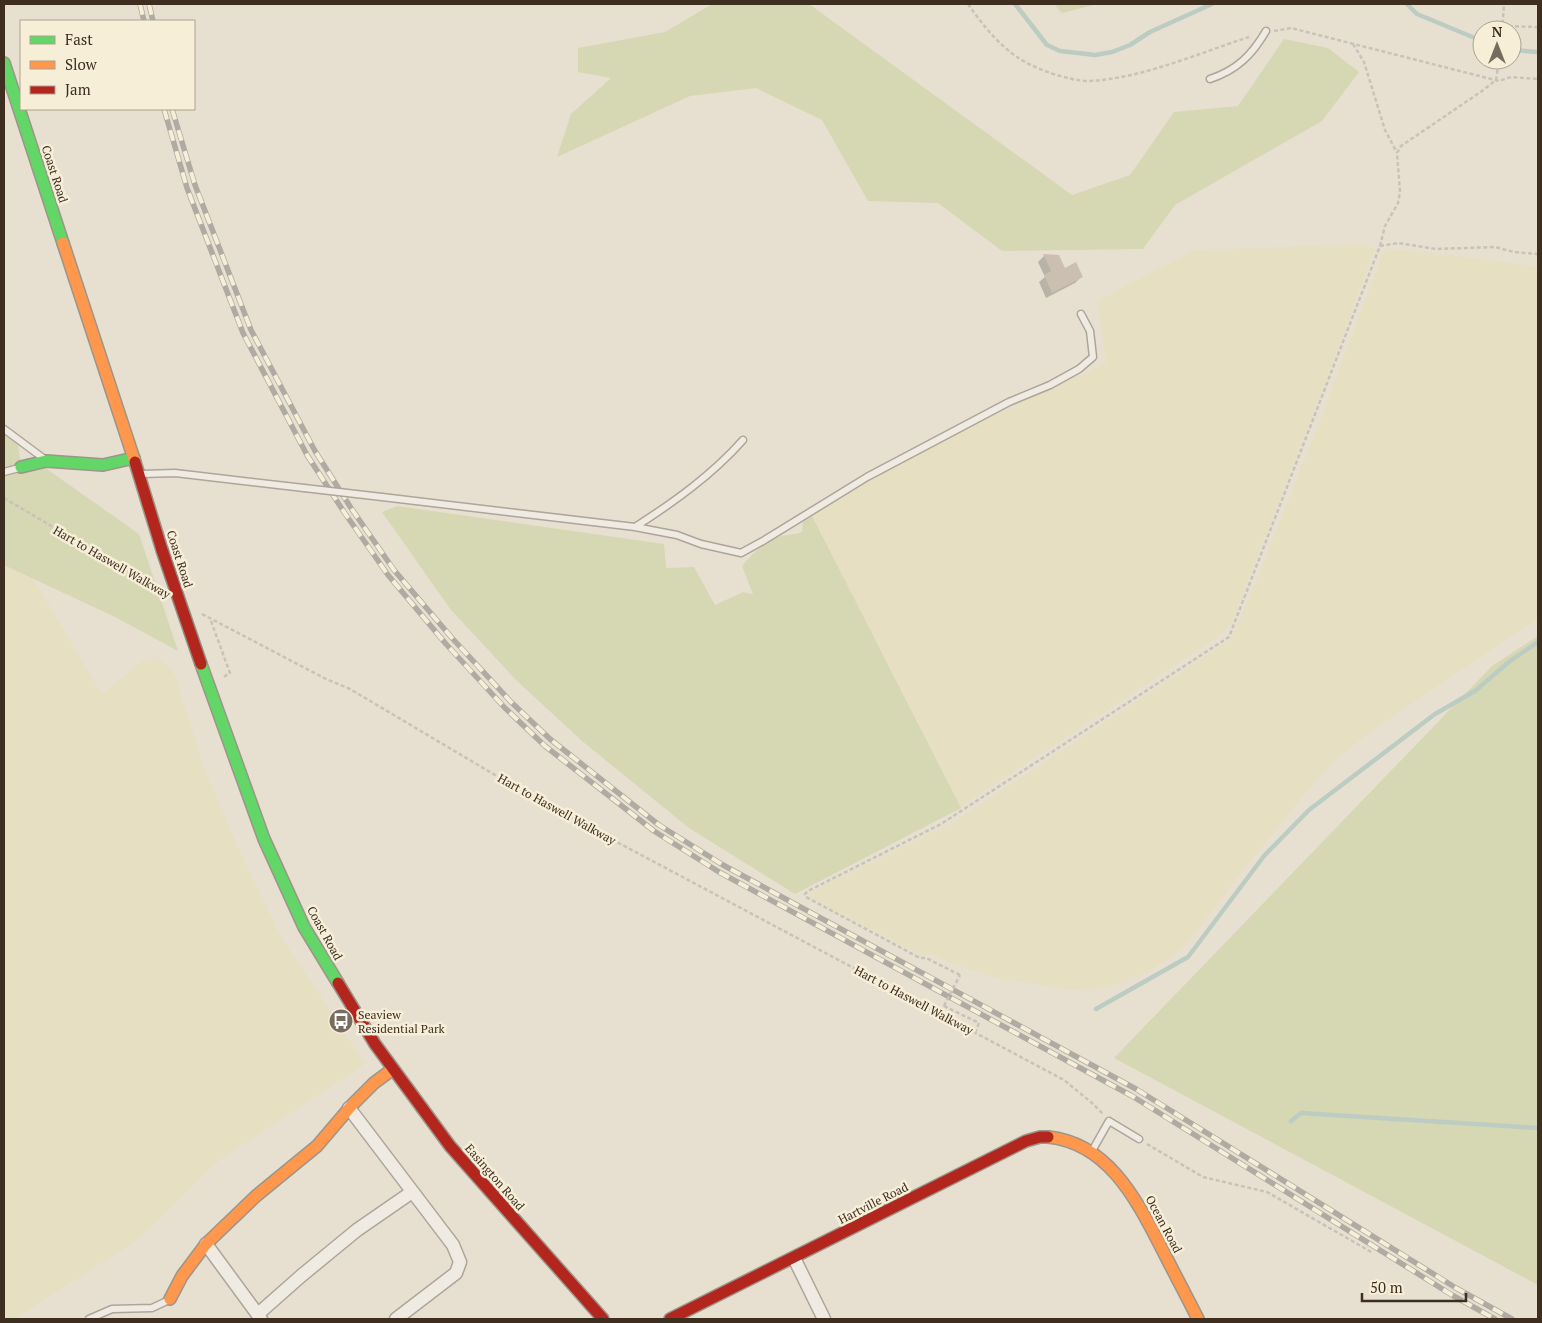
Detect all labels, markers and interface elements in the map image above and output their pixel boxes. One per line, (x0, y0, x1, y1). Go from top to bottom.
legend (20, 20, 195, 110)
north arrow (1472, 20, 1522, 70)
text: N (1492, 22, 1503, 41)
text: Fast (65, 29, 93, 49)
text: Slow (65, 54, 98, 74)
text: Jam (65, 79, 91, 99)
street label: Coast Road (39, 143, 71, 205)
street label: Hart to Haswell Walkway (51, 522, 174, 602)
street label: Coast Road (164, 528, 196, 590)
street label: Hart to Haswell Walkway (495, 770, 619, 848)
street label: Coast Road (304, 903, 346, 963)
street label: Hart to Haswell Walkway (852, 962, 977, 1038)
place label: Seaview Residential Park (358, 1007, 446, 1036)
bus stop icon: Seaview Residential Park (328, 1008, 354, 1034)
street label: Easington Road (462, 1141, 528, 1214)
street label: Hartville Road (836, 1179, 911, 1227)
street label: Ocean Road (1143, 1193, 1186, 1256)
scale bar (1362, 1270, 1466, 1302)
text: 50 m (1370, 1277, 1403, 1297)

